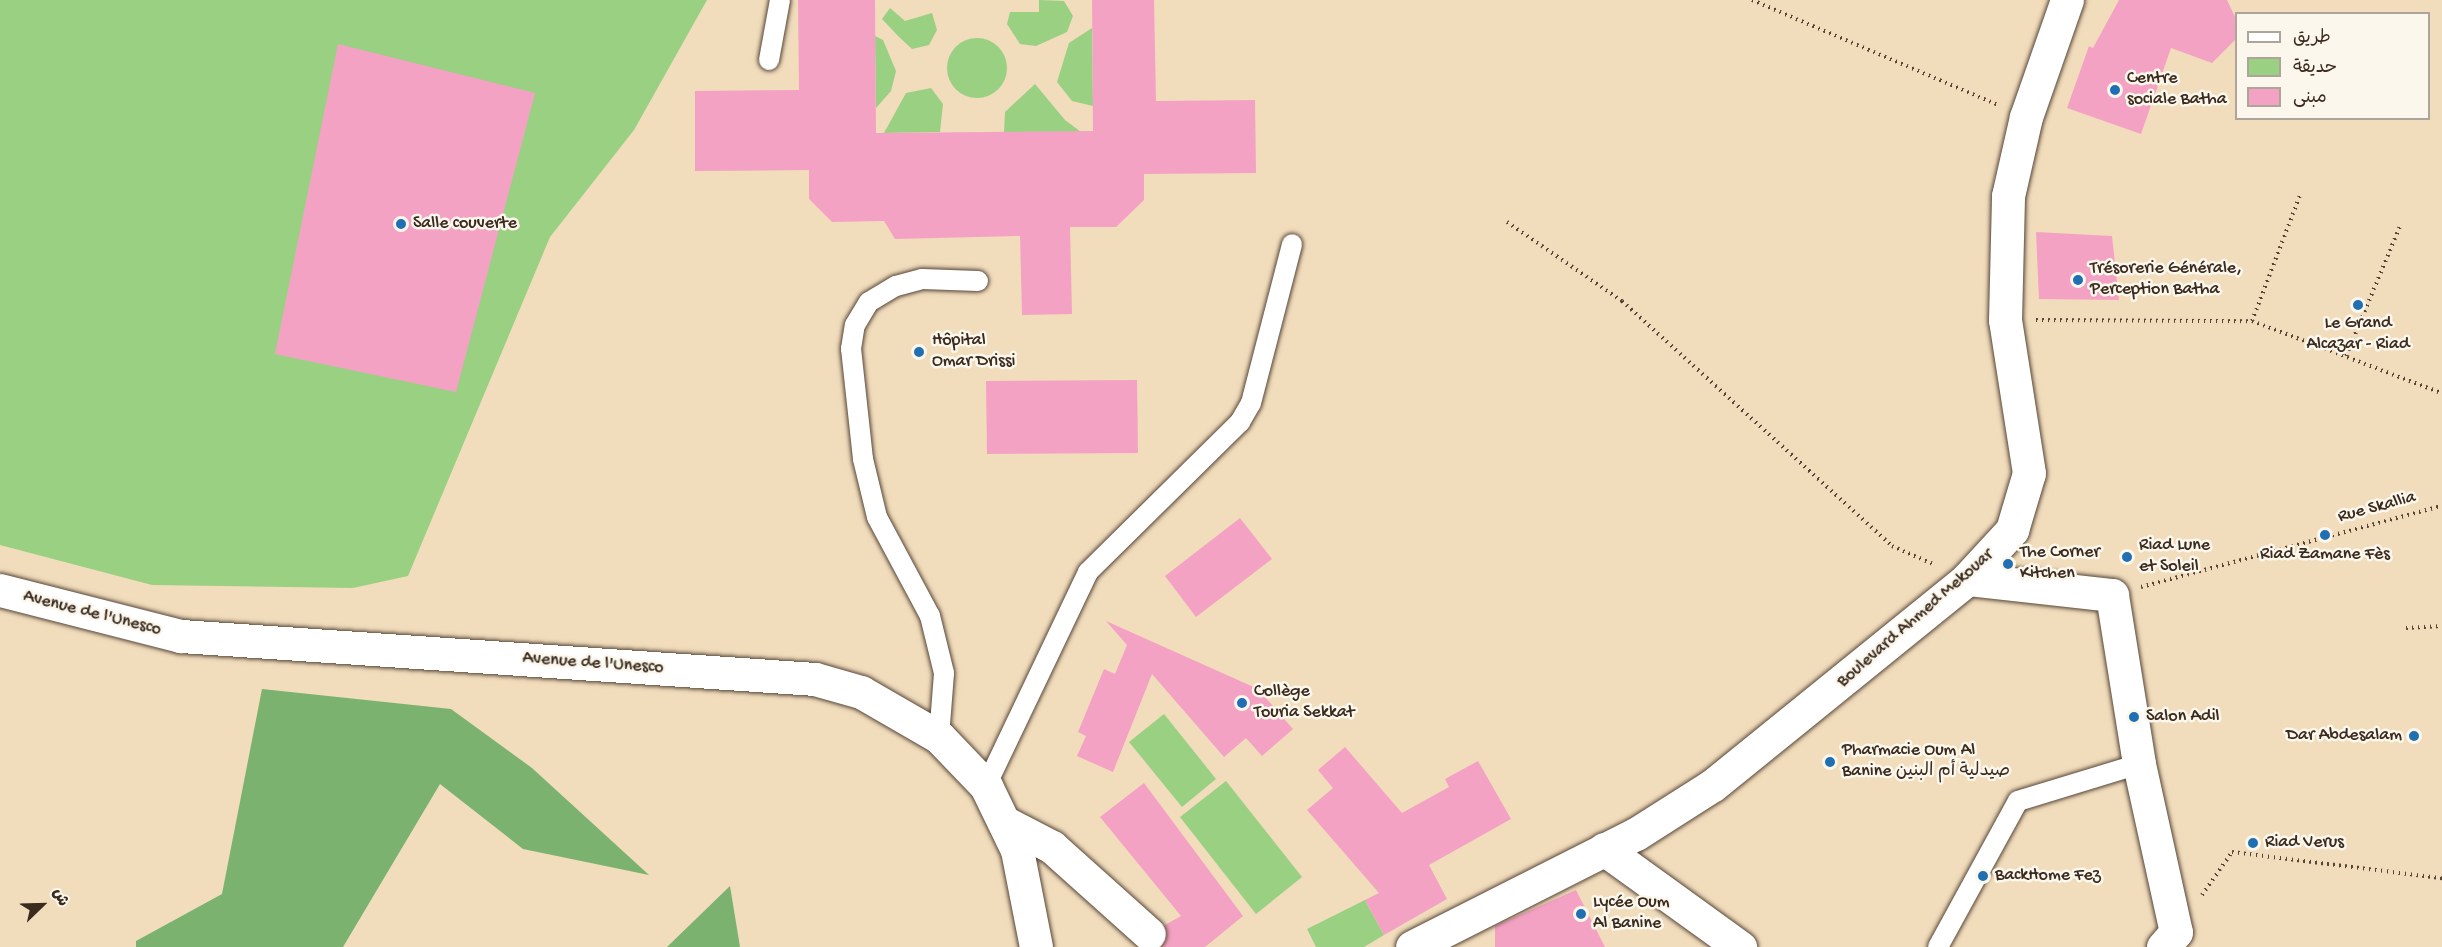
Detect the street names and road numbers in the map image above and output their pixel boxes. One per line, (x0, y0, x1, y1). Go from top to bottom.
street label: Rue Skallia (2336, 487, 2418, 529)
street label: Boulevard Ahmed Mekouar (1833, 545, 1999, 693)
street label: Avenue de l'Unesco (21, 586, 163, 642)
street label: Avenue de l'Unesco (522, 648, 664, 680)

